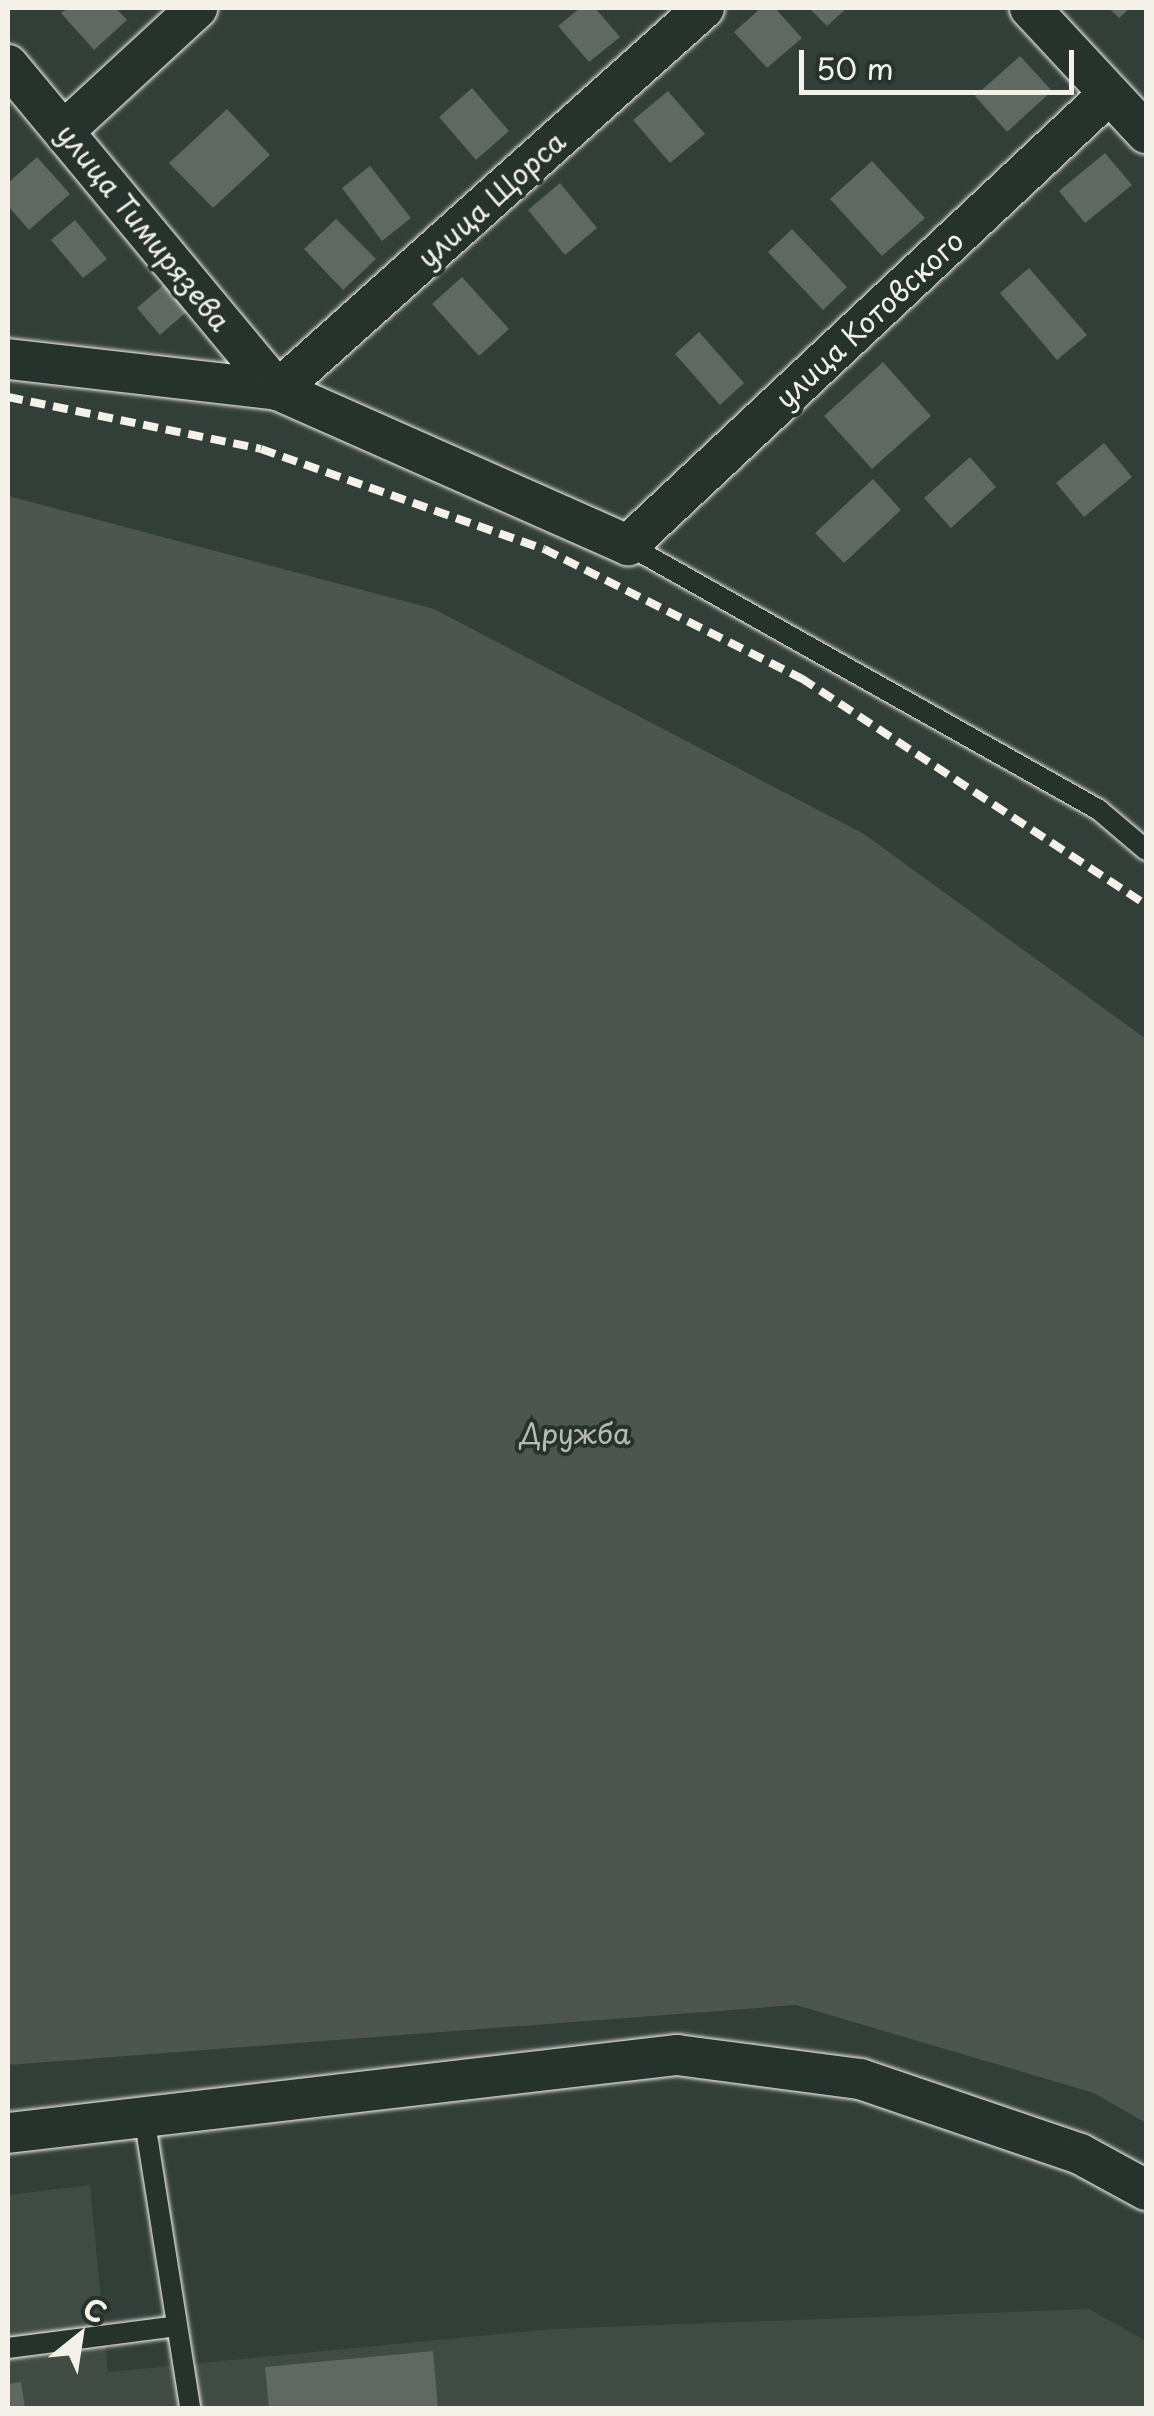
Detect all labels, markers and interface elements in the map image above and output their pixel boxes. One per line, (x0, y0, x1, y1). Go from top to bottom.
scale bar (804, 30, 1079, 92)
text: 50 m (816, 45, 894, 90)
street label: улица Тимирязева (50, 117, 238, 337)
street label: улица Щорса (410, 123, 572, 275)
street label: улица Котовского (767, 223, 971, 415)
park label: Дружба (519, 1416, 631, 1450)
north arrow (30, 2286, 130, 2386)
text: С (75, 2286, 115, 2333)

